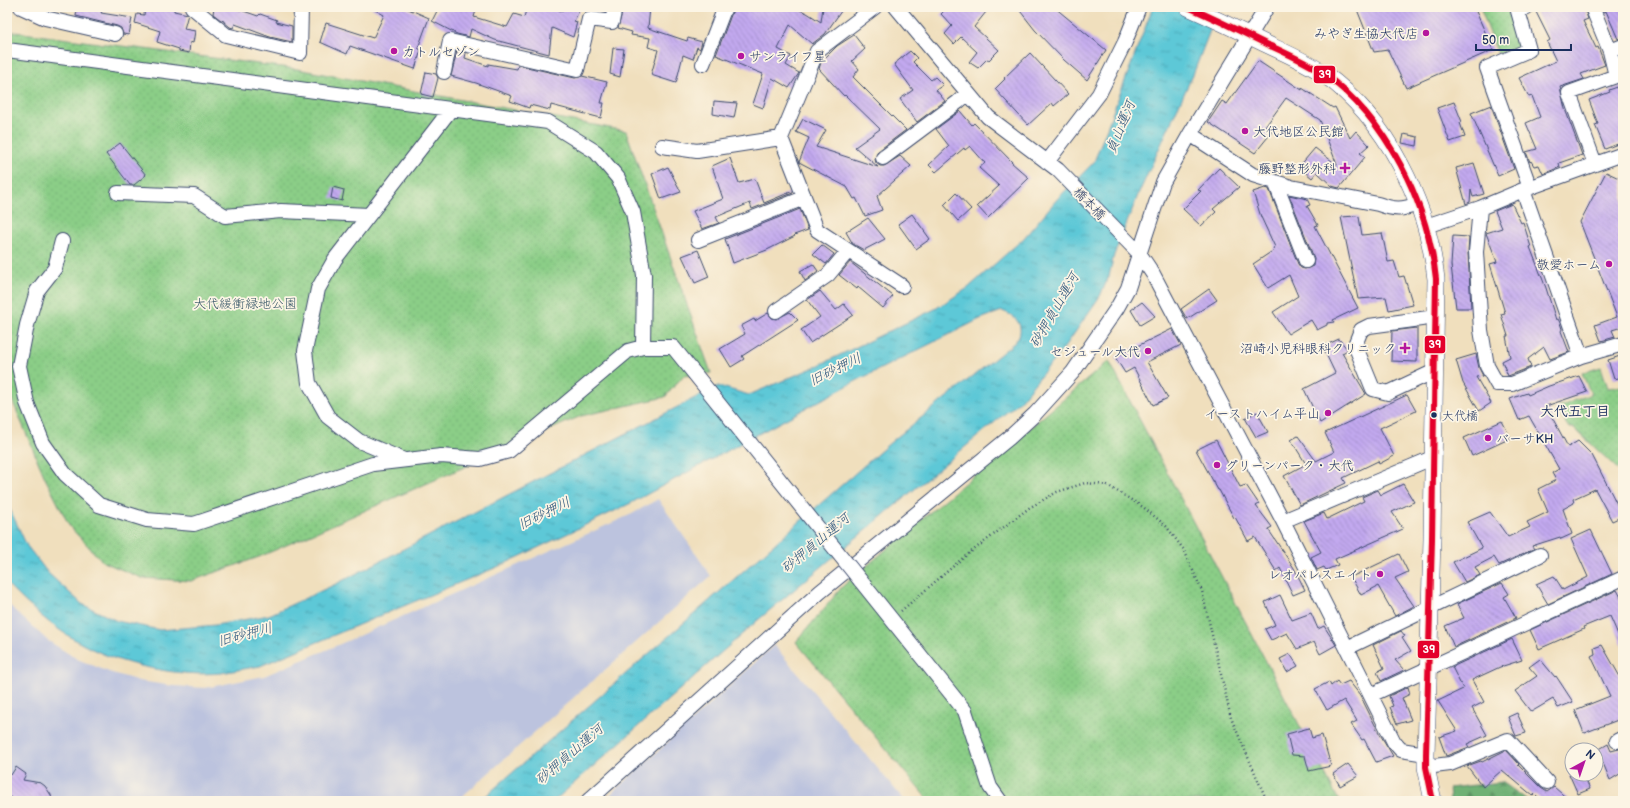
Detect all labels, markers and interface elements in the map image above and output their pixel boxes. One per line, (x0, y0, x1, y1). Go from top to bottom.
place label: みやぎ生協大代店 (1314, 26, 1418, 42)
scale bar (1476, 26, 1571, 52)
marker: みやぎ生協大代店 (1421, 28, 1431, 38)
text: 50 m (1482, 33, 1509, 48)
place label: カトルセゾン (402, 44, 480, 60)
marker: カトルセゾン (389, 46, 399, 56)
place label: サンライフ星 (749, 49, 826, 65)
marker: サンライフ星 (736, 51, 746, 61)
line badge: 39 (1313, 65, 1336, 84)
text: 39 (1319, 68, 1331, 81)
water label: 貞山運河 (1102, 96, 1140, 156)
place label: 大代地区公民館 (1253, 124, 1344, 140)
marker: 大代地区公民館 (1240, 126, 1250, 136)
place label: 藤野整形外科 (1258, 161, 1336, 177)
marker: 藤野整形外科 (1339, 162, 1351, 174)
street label: 橋本橋 (1070, 184, 1109, 223)
place label: 敬愛ホーム (1537, 257, 1601, 273)
marker: 敬愛ホーム (1604, 259, 1614, 269)
water label: 砂押貞山運河 (1026, 268, 1084, 351)
park label: 大代緩衝緑地公園 (193, 296, 297, 312)
line badge: 39 (1424, 335, 1446, 354)
text: 39 (1429, 338, 1441, 351)
place label: 沼崎小児科眼科クリニック (1240, 341, 1396, 357)
marker: 沼崎小児科眼科クリニック (1399, 342, 1411, 354)
place label: セジュール大代 (1050, 344, 1140, 360)
marker: セジュール大代 (1143, 346, 1153, 356)
water label: 旧砂押川 (806, 350, 864, 389)
district label: 大代五丁目 (1540, 403, 1610, 420)
place label: イーストハイム平山 (1204, 406, 1320, 422)
marker: イーストハイム平山 (1323, 408, 1333, 418)
place label: 大代橋 (1442, 409, 1478, 424)
marker: 大代橋 (1429, 410, 1439, 420)
place label: バーサKH (1496, 431, 1553, 447)
marker: バーサKH (1483, 433, 1493, 443)
place label: グリーンパーク・大代 (1225, 458, 1354, 474)
marker: グリーンパーク・大代 (1212, 460, 1222, 470)
water label: 旧砂押川 (515, 494, 573, 533)
water label: 砂押貞山運河 (778, 509, 854, 577)
place label: レオパレスエイト (1268, 567, 1372, 583)
marker: レオパレスエイト (1375, 569, 1385, 579)
water label: 旧砂押川 (216, 619, 274, 650)
line badge: 39 (1417, 640, 1440, 659)
text: 39 (1423, 643, 1435, 656)
water label: 砂押貞山運河 (532, 719, 608, 788)
north arrow (1564, 742, 1604, 782)
text: N (1583, 747, 1597, 762)

